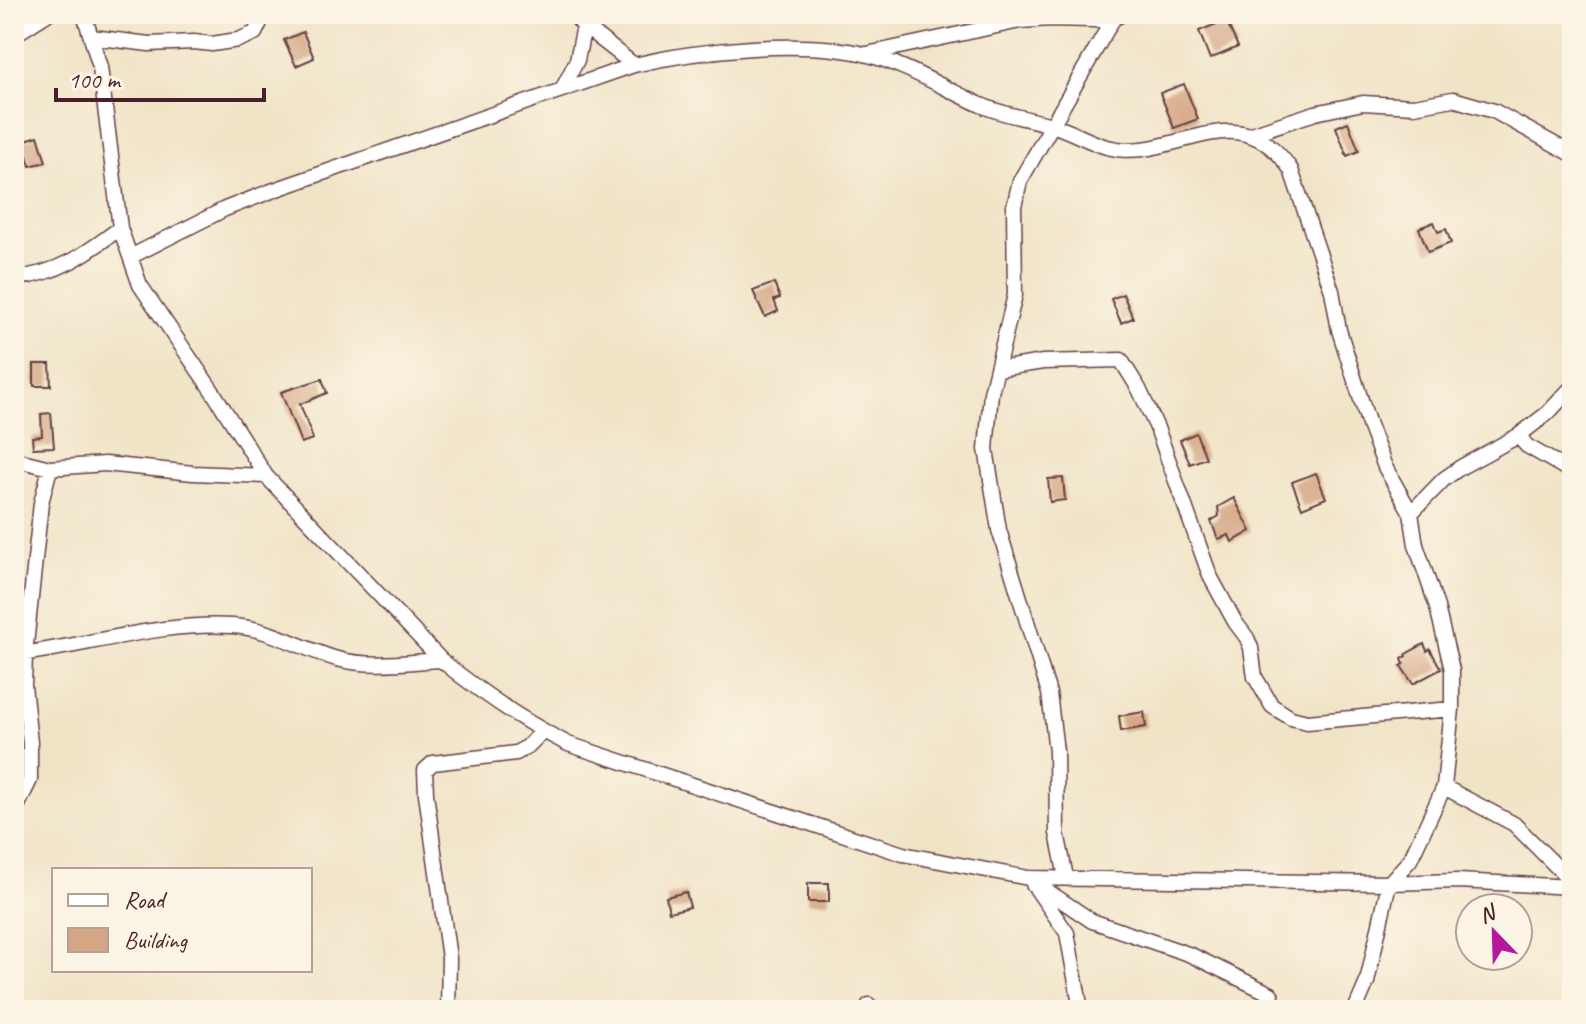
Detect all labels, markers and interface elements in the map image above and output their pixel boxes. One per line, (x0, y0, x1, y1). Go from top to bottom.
scale bar (56, 52, 264, 102)
text: 100 m (68, 65, 122, 95)
legend (52, 868, 312, 972)
text: Road (124, 885, 168, 915)
north arrow (1454, 892, 1534, 972)
text: N (1475, 898, 1501, 930)
text: Building (124, 925, 189, 955)

